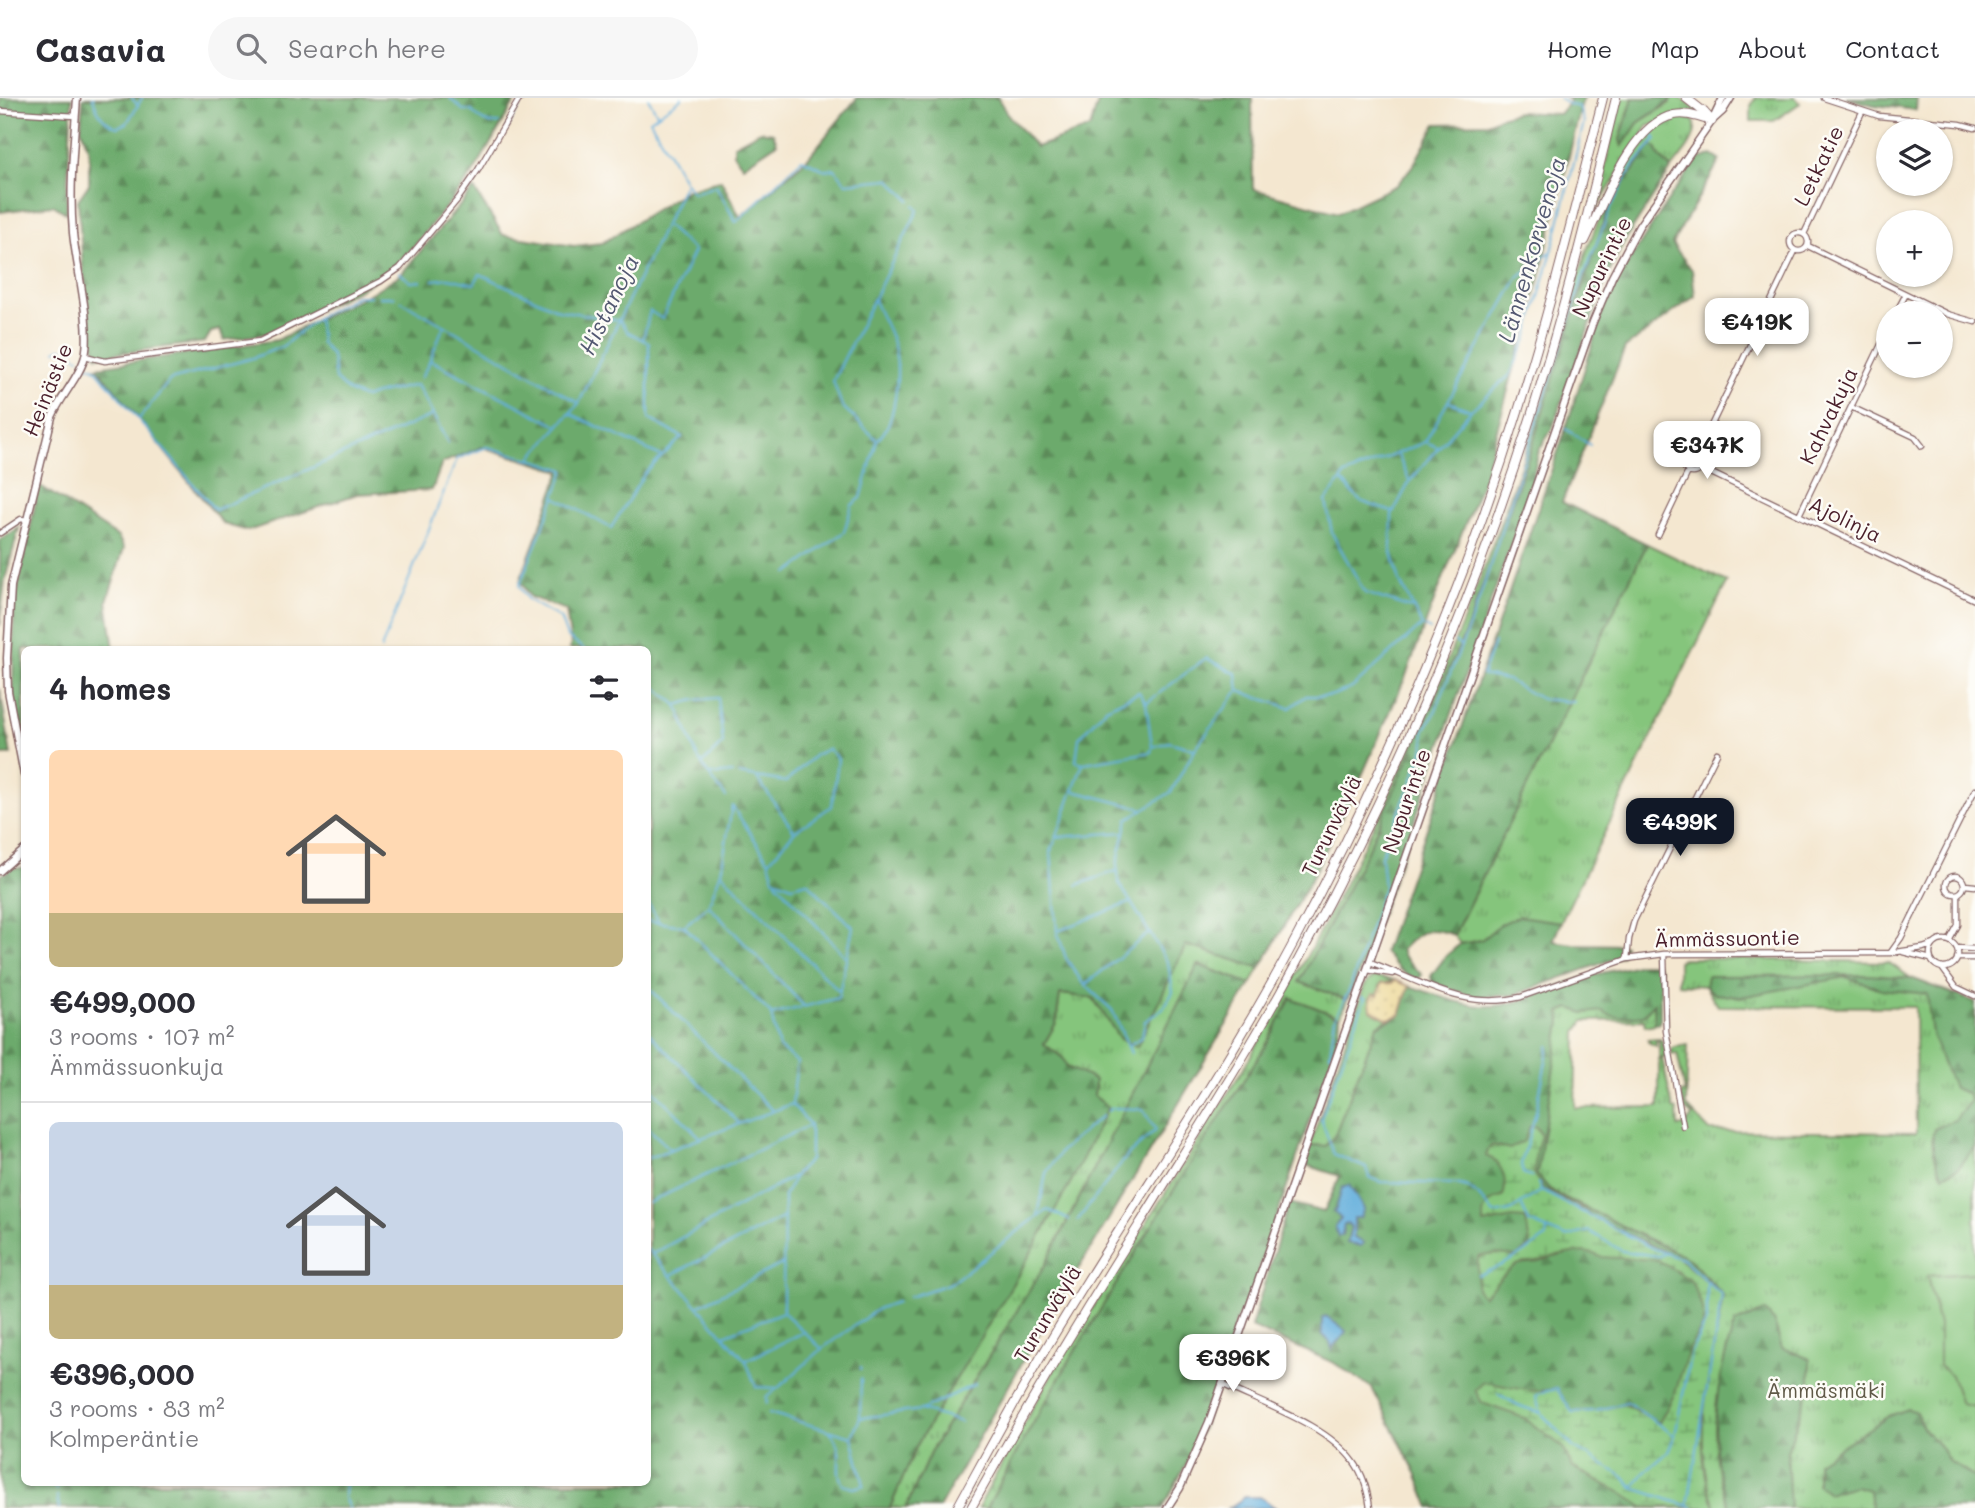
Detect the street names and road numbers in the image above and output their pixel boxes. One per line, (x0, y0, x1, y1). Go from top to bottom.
street label: Letkatie (1787, 121, 1849, 210)
street label: Nupurintie (1565, 212, 1637, 321)
street label: Heinästie (16, 339, 77, 440)
street label: Kahvakuja (1793, 362, 1863, 468)
street label: Ajolinja (1805, 490, 1886, 548)
street label: Nupurintie (1375, 745, 1436, 856)
street label: Turunväylä (1295, 770, 1367, 880)
street label: Ämmässuontie (1654, 923, 1800, 952)
street label: Turunväylä (1007, 1259, 1086, 1367)

